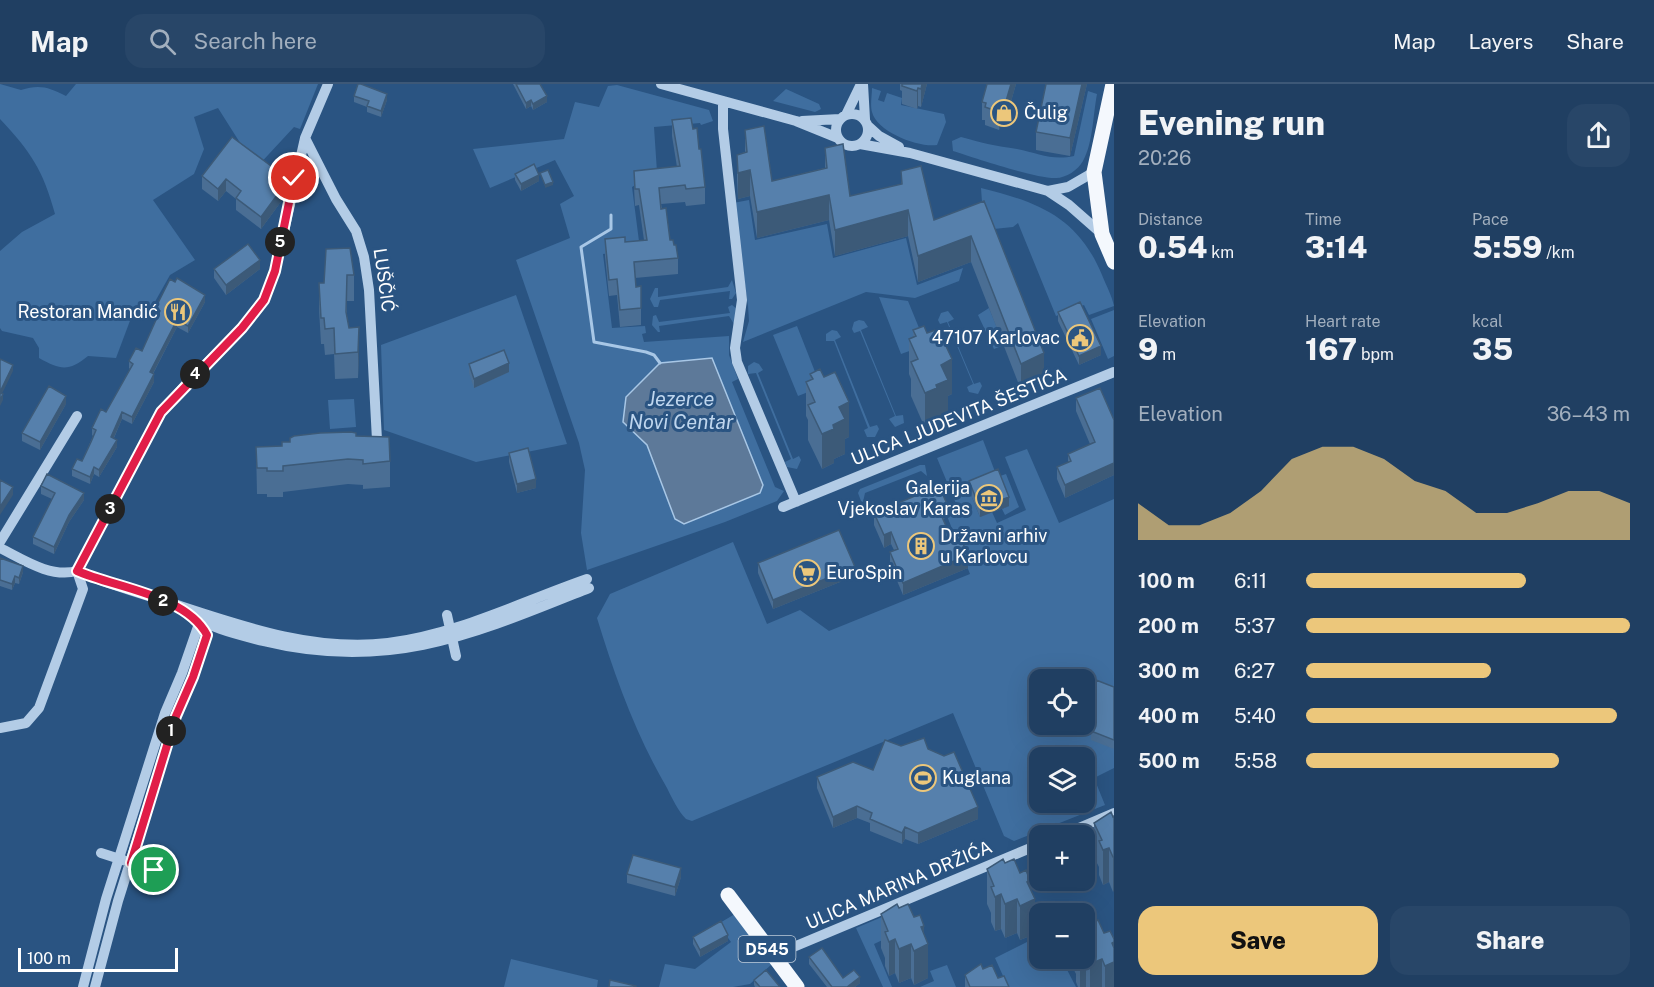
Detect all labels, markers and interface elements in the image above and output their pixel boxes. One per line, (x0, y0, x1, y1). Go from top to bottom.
search box (125, 14, 545, 68)
text: Map (30, 25, 89, 58)
icon: search (146, 25, 179, 58)
text: Search here (194, 28, 317, 54)
text: Map (1393, 29, 1436, 54)
text: Layers (1469, 29, 1533, 54)
text: Share (1566, 29, 1624, 54)
shop icon: Čulig (989, 98, 1019, 128)
place label: Čulig (1024, 102, 1068, 123)
text: Evening run (1138, 104, 1325, 142)
button: share (1567, 104, 1630, 167)
text: 20:26 (1138, 146, 1191, 170)
pin (268, 152, 319, 203)
icon: check (277, 161, 310, 194)
text: Distance (1138, 210, 1203, 229)
text: Time (1305, 210, 1341, 229)
text: Pace (1472, 210, 1509, 229)
pin: 5 (265, 227, 295, 257)
text: 0.54 (1138, 229, 1207, 265)
text: 3:14 (1305, 229, 1367, 265)
text: 5:59 (1472, 229, 1542, 265)
text: 5 (275, 232, 285, 251)
text: km (1207, 243, 1234, 262)
text: /km (1542, 243, 1575, 262)
street label: LUŠČIĆ (370, 246, 400, 313)
restaurant icon: Restoran Mandić (163, 297, 193, 327)
place label: Restoran Mandić (17, 301, 158, 322)
text: Elevation (1138, 312, 1206, 331)
text: Heart rate (1305, 312, 1381, 331)
text: kcal (1472, 312, 1503, 331)
public building icon: 47107 Karlovac (1065, 323, 1095, 353)
place label: 47107 Karlovac (932, 327, 1060, 348)
text: 9 (1138, 331, 1158, 367)
text: 167 (1305, 331, 1357, 367)
text: 35 (1472, 331, 1513, 367)
text: m (1158, 345, 1176, 364)
text: bpm (1357, 345, 1394, 364)
pin: 4 (180, 359, 210, 389)
street label: ULICA LJUDEVITA ŠESTIĆA (848, 363, 1070, 469)
text: 4 (190, 364, 200, 383)
water label: Jezerce Novi Centar (628, 387, 734, 434)
text: Elevation (1138, 402, 1223, 426)
text: 36–43 m (1547, 402, 1630, 426)
place label: Galerija Vjekoslav Karas (838, 477, 970, 519)
museum icon: Galerija Vjekoslav Karas (974, 483, 1004, 513)
pin: 3 (95, 494, 125, 524)
text: 3 (105, 499, 115, 518)
place label: Državni arhiv u Karlovcu (940, 525, 1047, 567)
building icon: Državni arhiv u Karlovcu (906, 531, 936, 561)
supermarket icon: EuroSpin (792, 558, 822, 588)
place label: EuroSpin (826, 562, 902, 583)
text: 100 m (1138, 569, 1195, 593)
text: 6:11 (1234, 569, 1267, 593)
pin: 2 (148, 586, 178, 616)
text: 2 (158, 591, 168, 610)
text: 200 m (1138, 614, 1199, 638)
text: 5:37 (1234, 614, 1276, 638)
text: 300 m (1138, 659, 1199, 683)
text: 6:27 (1234, 659, 1275, 683)
map controls (1029, 669, 1095, 969)
button: locate (1029, 669, 1095, 735)
text: 400 m (1138, 704, 1199, 728)
text: 5:40 (1234, 704, 1276, 728)
pin: 1 (156, 716, 186, 746)
text: 1 (168, 721, 174, 740)
button: layers (1029, 747, 1095, 813)
text: 500 m (1138, 749, 1200, 773)
text: 5:58 (1234, 749, 1277, 773)
sports icon: Kuglana (908, 763, 938, 793)
place label: Kuglana (942, 767, 1011, 788)
button: + (1029, 825, 1095, 891)
street label: ULICA MARINA DRŽIĆA (802, 835, 995, 933)
pin (128, 844, 179, 895)
icon: arrive (137, 853, 170, 886)
button: − (1029, 903, 1095, 969)
button: Save (1138, 906, 1378, 975)
button: Share (1390, 906, 1630, 975)
road number: D545 (738, 936, 795, 962)
scale bar (18, 945, 178, 972)
text: 100 m (27, 949, 71, 968)

